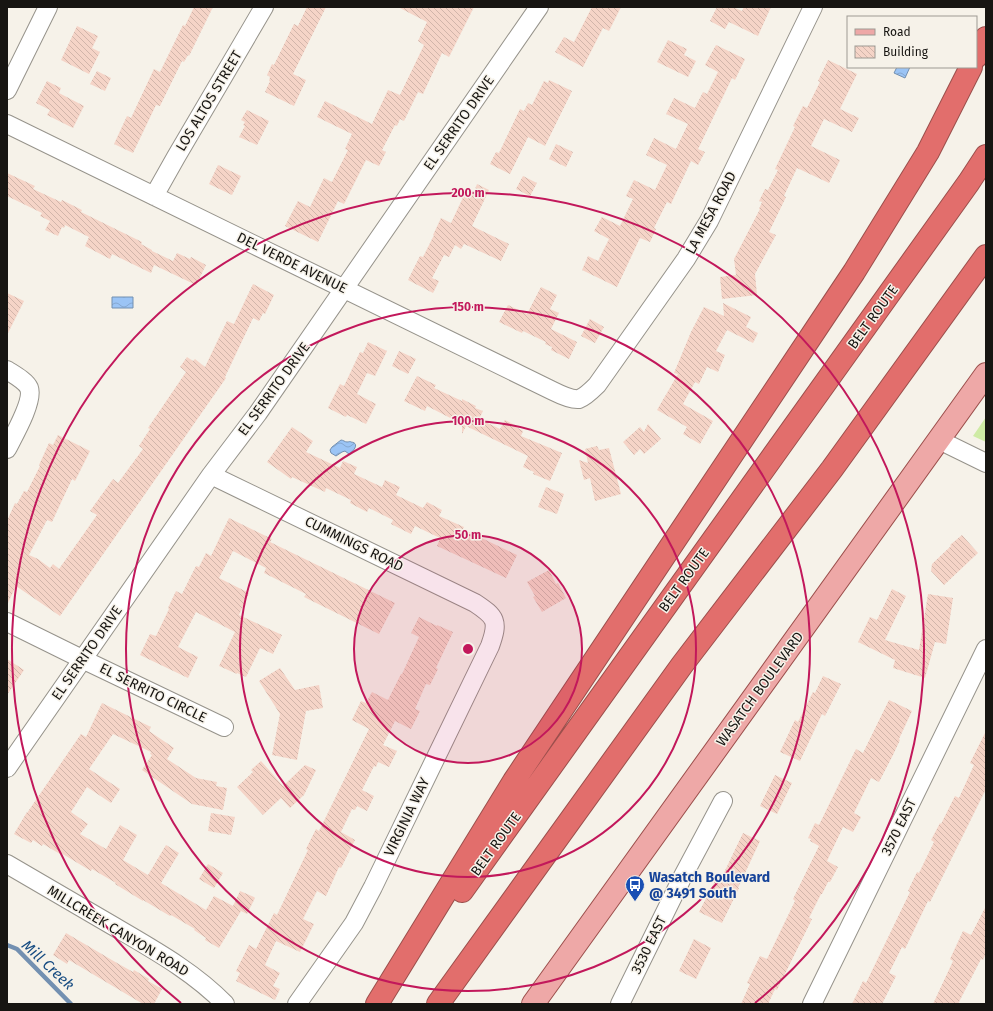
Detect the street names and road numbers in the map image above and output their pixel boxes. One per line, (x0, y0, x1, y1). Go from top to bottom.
street label: LOS ALTOS STREET (172, 47, 246, 154)
street label: EL SERRITO DRIVE (420, 72, 498, 174)
street label: LA MESA ROAD (682, 169, 740, 257)
street label: DEL VERDE AVENUE (234, 229, 350, 297)
street label: BELT ROUTE (844, 282, 902, 352)
street label: EL SERRITO DRIVE (234, 339, 314, 439)
street label: CUMMINGS ROAD (302, 513, 406, 575)
street label: BELT ROUTE (655, 545, 713, 615)
street label: EL SERRITO DRIVE (48, 602, 126, 704)
street label: WASATCH BOULEVARD (713, 628, 807, 750)
street label: EL SERRITO CIRCLE (97, 660, 209, 726)
street label: VIRGINIA WAY (381, 775, 433, 859)
street label: 3570 EAST (878, 795, 920, 858)
street label: BELT ROUTE (467, 809, 525, 879)
street label: MILLCREEK CANYON ROAD (44, 882, 192, 980)
street label: 3530 EAST (628, 913, 671, 977)

